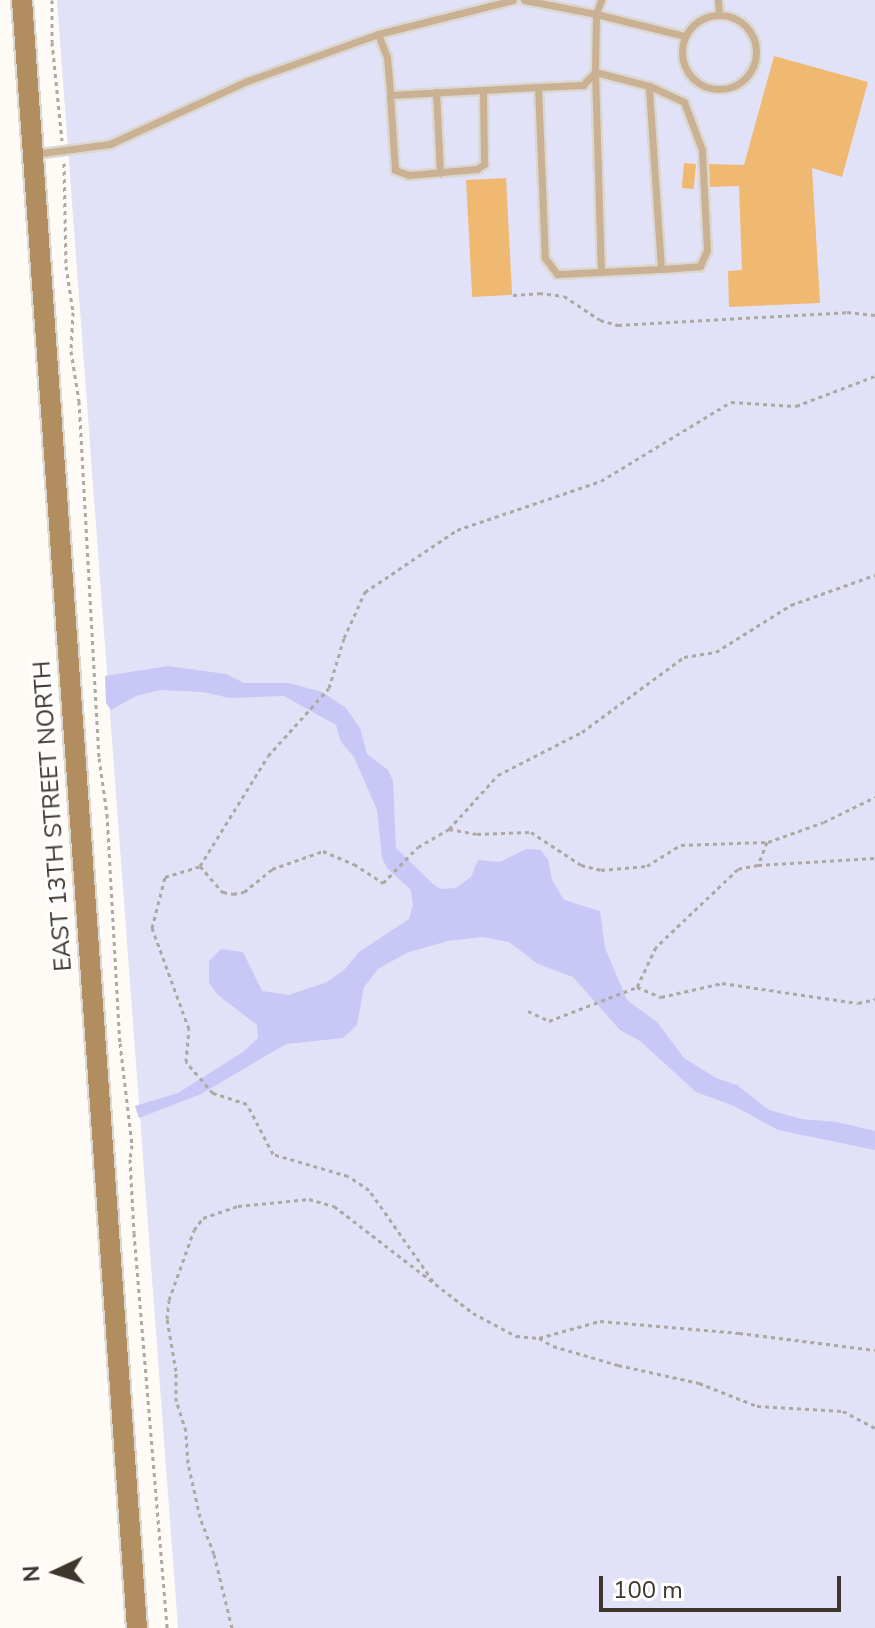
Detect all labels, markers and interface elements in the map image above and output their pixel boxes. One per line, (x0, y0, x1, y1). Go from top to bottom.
street label: EAST 13TH STREET NORTH (28, 660, 78, 972)
north arrow (16, 1532, 96, 1612)
scale bar (603, 1560, 845, 1610)
text: N (17, 1564, 48, 1583)
text: 100 m (613, 1574, 683, 1606)

